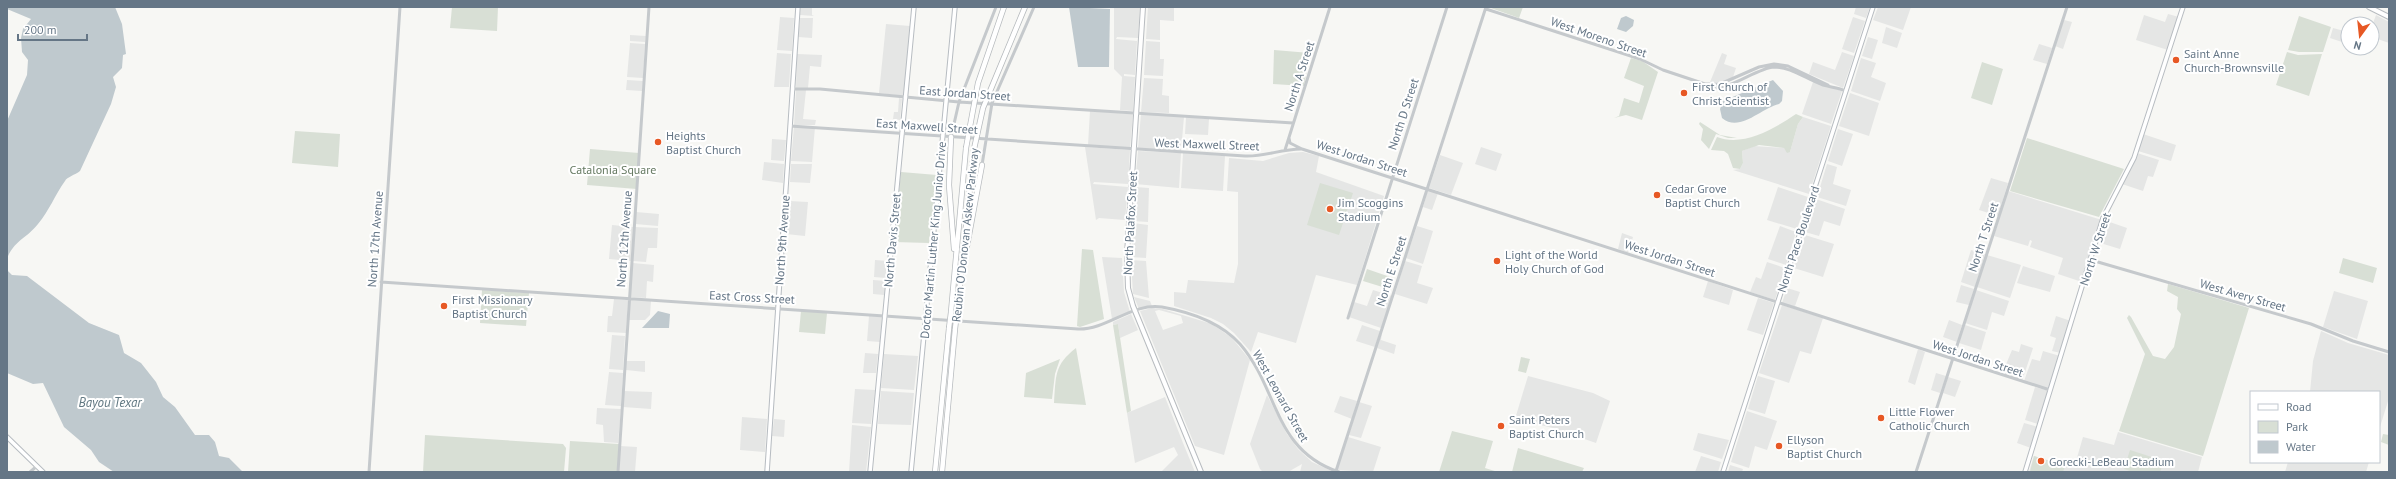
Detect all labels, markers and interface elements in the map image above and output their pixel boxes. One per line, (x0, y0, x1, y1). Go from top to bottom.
street label: West Moreno Street (1549, 13, 1649, 61)
scale bar (18, 16, 87, 42)
north arrow (2340, 16, 2380, 56)
text: 200 m (24, 22, 57, 37)
text: N (2352, 38, 2363, 53)
street label: North A Street (1281, 39, 1317, 113)
place label: Saint Anne Church-Brownsville (2184, 46, 2284, 75)
marker: Saint Anne Church-Brownsville (2171, 55, 2181, 65)
street label: North D Street (1384, 76, 1422, 152)
place label: First Church of Christ Scientist (1692, 79, 1769, 108)
street label: East Jordan Street (919, 82, 1011, 104)
marker: First Church of Christ Scientist (1679, 88, 1689, 98)
street label: East Maxwell Street (876, 115, 978, 137)
place label: Heights Baptist Church (666, 128, 741, 157)
street label: West Maxwell Street (1154, 135, 1260, 153)
street label: West Jordan Street (1315, 136, 1409, 180)
marker: Heights Baptist Church (653, 137, 663, 147)
street label: Doctor Martin Luther King Junior Drive (917, 141, 949, 339)
street label: Reubin O'Donovan Askew Parkway (948, 147, 982, 323)
park label: Catalonia Square (570, 162, 656, 177)
street label: North Palafox Street (1120, 171, 1140, 275)
place label: Cedar Grove Baptist Church (1665, 181, 1740, 210)
street label: North Pace Boulevard (1774, 184, 1822, 294)
street label: North 17th Avenue (364, 190, 386, 288)
street label: North 12th Avenue (613, 190, 635, 288)
marker: Cedar Grove Baptist Church (1652, 190, 1662, 200)
street label: North Davis Street (880, 192, 904, 288)
street label: North 9th Avenue (771, 194, 793, 286)
place label: Jim Scoggins Stadium (1337, 195, 1403, 224)
street label: North T Street (1965, 200, 2001, 274)
marker: Jim Scoggins Stadium (1325, 204, 1335, 214)
street label: North W Street (2076, 211, 2114, 287)
street label: North E Street (1373, 234, 1409, 308)
street label: West Jordan Street (1623, 236, 1717, 280)
place label: Light of the World Holy Church of God (1505, 247, 1604, 276)
marker: Light of the World Holy Church of God (1492, 256, 1502, 266)
street label: West Avery Street (2198, 276, 2288, 314)
street label: East Cross Street (709, 287, 795, 307)
place label: First Missionary Baptist Church (452, 292, 533, 321)
marker: First Missionary Baptist Church (439, 301, 449, 311)
street label: West Jordan Street (1931, 336, 2025, 380)
street label: West Leonard Street (1250, 347, 1312, 445)
legend (2250, 391, 2380, 463)
water label: Bayou Texar (78, 394, 142, 411)
text: Road (2286, 399, 2311, 414)
place label: Little Flower Catholic Church (1889, 404, 1970, 433)
place label: Saint Peters Baptist Church (1509, 412, 1584, 441)
marker: Little Flower Catholic Church (1876, 413, 1886, 423)
text: Park (2286, 419, 2308, 434)
marker: Saint Peters Baptist Church (1496, 421, 1506, 431)
place label: Ellyson Baptist Church (1787, 432, 1862, 461)
text: Water (2286, 439, 2316, 454)
marker: Ellyson Baptist Church (1774, 441, 1784, 451)
place label: Gorecki-LeBeau Stadium (2049, 454, 2174, 469)
marker: Gorecki-LeBeau Stadium (2036, 456, 2046, 466)

